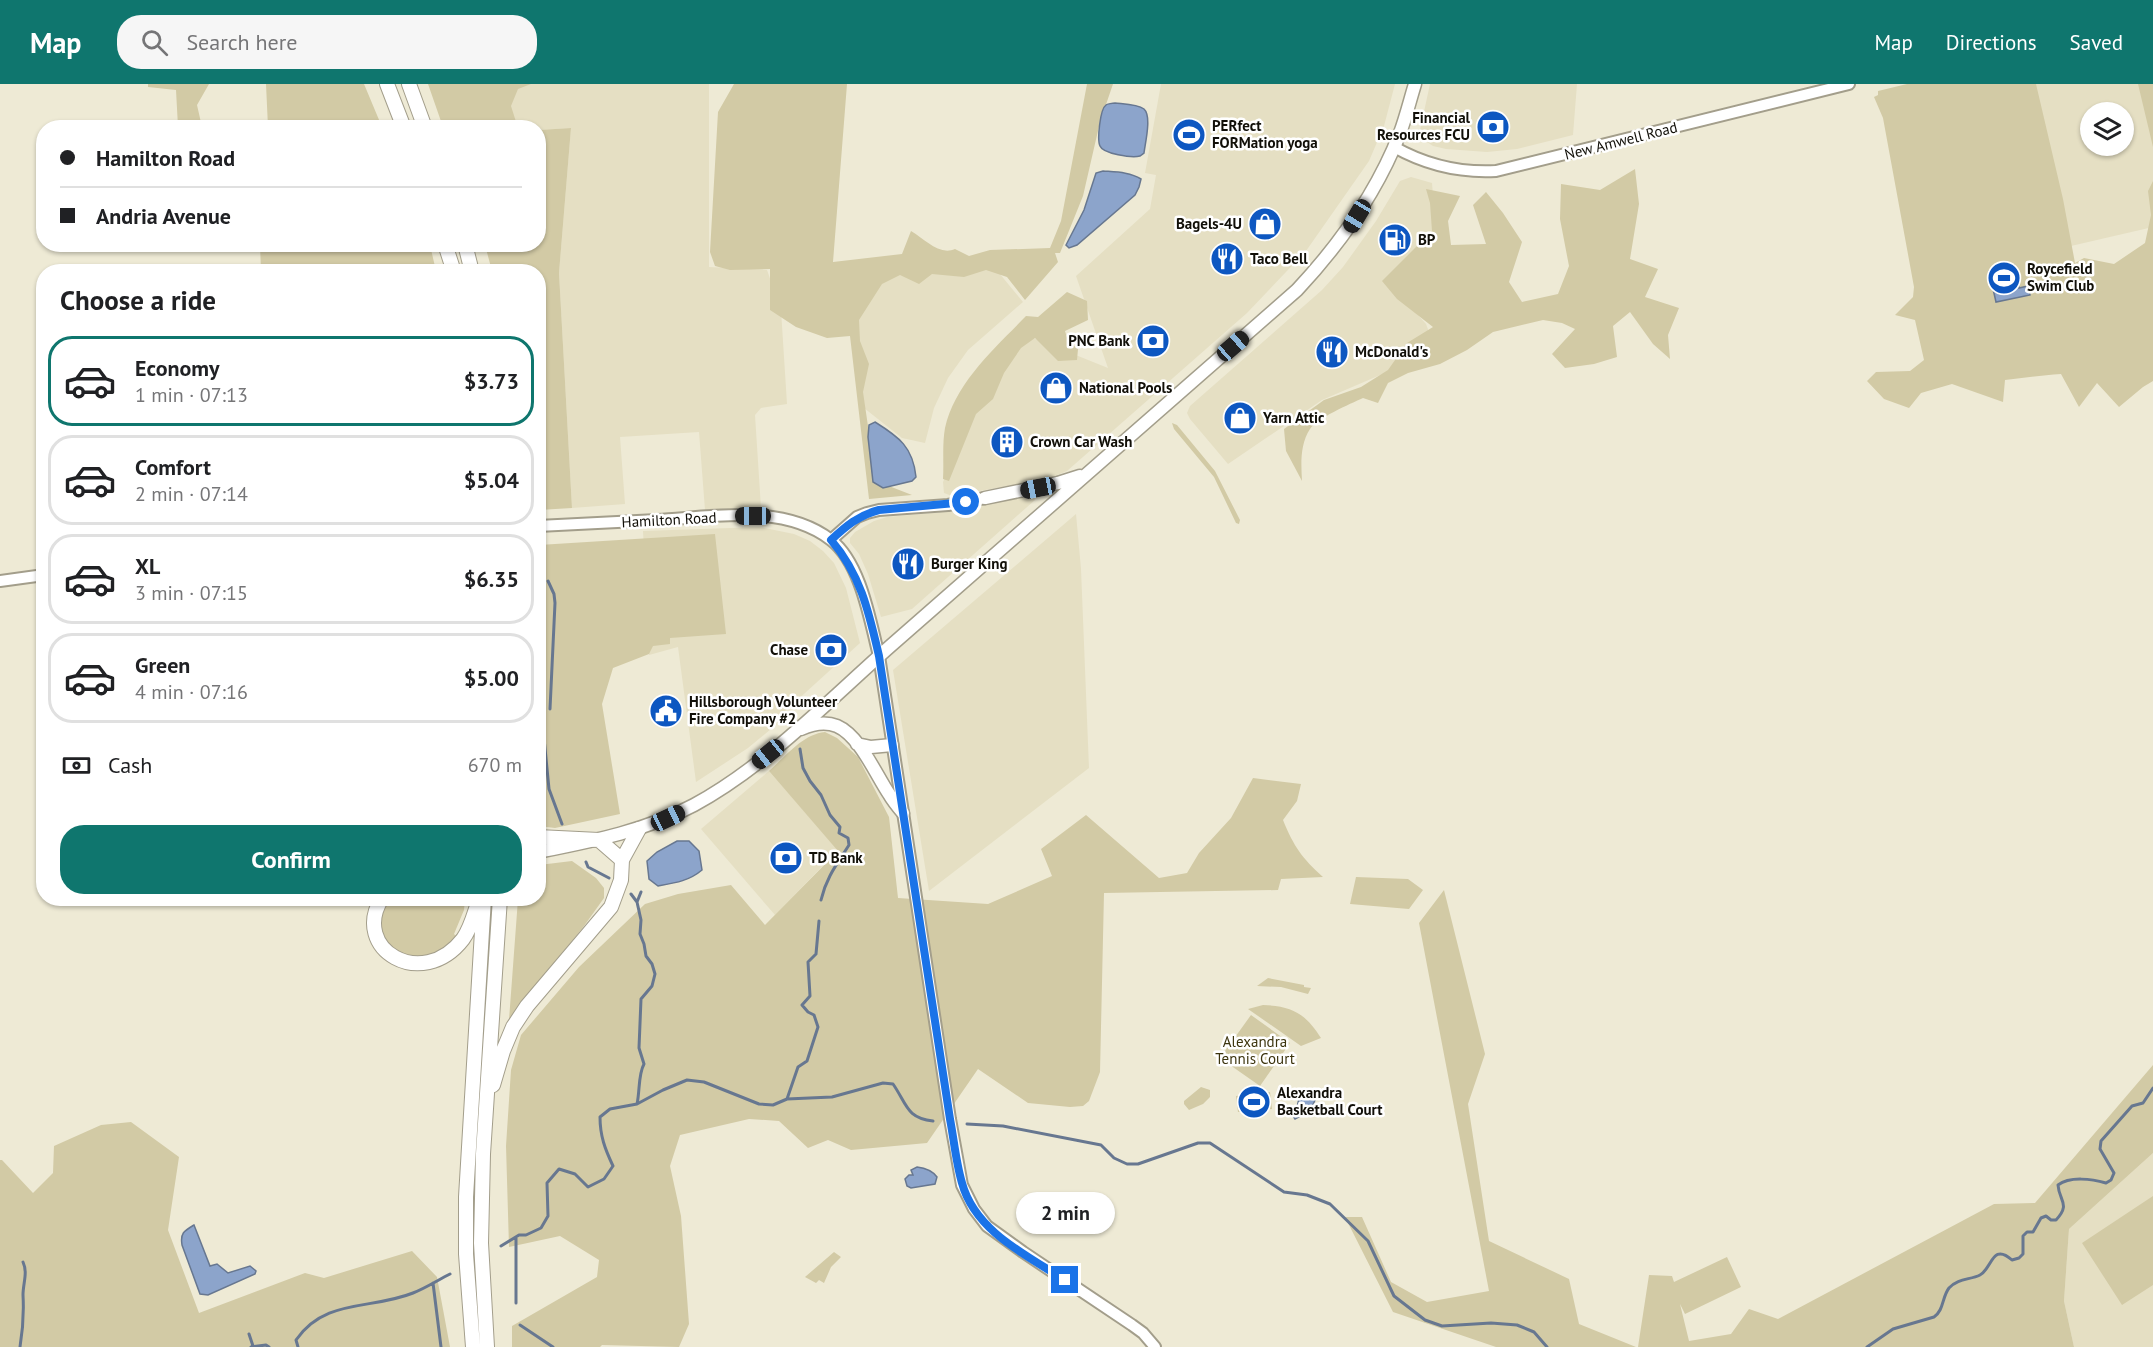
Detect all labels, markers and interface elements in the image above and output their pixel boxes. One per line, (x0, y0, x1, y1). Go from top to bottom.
search box (117, 15, 537, 69)
text: Map (30, 24, 81, 61)
icon: search (138, 26, 171, 59)
text: Search here (186, 28, 297, 56)
text: Map (1874, 29, 1913, 56)
text: Directions (1946, 29, 2037, 56)
text: Saved (2070, 29, 2123, 56)
map controls (2080, 102, 2134, 156)
button: layers (2080, 102, 2134, 156)
place label: Financial Resources FCU (1377, 108, 1471, 144)
bank icon: Financial Resources FCU (1475, 109, 1511, 145)
place label: PERfect FORMation yoga (1212, 116, 1318, 152)
sports icon: PERfect FORMation yoga (1171, 117, 1207, 153)
street label: New Amwell Road (1562, 117, 1679, 164)
text: Hamilton Road (96, 144, 235, 172)
car (1340, 196, 1374, 236)
text: Andria Avenue (96, 202, 231, 230)
shop icon: Bagels-4U (1247, 206, 1283, 242)
place label: Bagels-4U (1176, 214, 1242, 233)
fuel station icon: BP (1377, 222, 1413, 258)
place label: BP (1418, 230, 1436, 249)
restaurant icon: Taco Bell (1209, 241, 1245, 277)
place label: Taco Bell (1250, 249, 1308, 268)
place label: Roycefield Swim Club (2027, 259, 2094, 295)
sports icon: Roycefield Swim Club (1986, 260, 2022, 296)
text: Choose a ride (60, 283, 216, 317)
bank icon: PNC Bank (1135, 323, 1171, 359)
car (1214, 327, 1252, 365)
place label: PNC Bank (1068, 331, 1131, 350)
restaurant icon: McDonald's (1314, 334, 1350, 370)
place label: McDonald's (1355, 342, 1428, 361)
icon: car (63, 354, 117, 408)
text: Economy (135, 354, 219, 382)
text: $3.73 (464, 367, 519, 395)
shop icon: National Pools (1038, 370, 1074, 406)
place label: National Pools (1079, 378, 1172, 397)
text: 1 min · 07:13 (135, 382, 248, 408)
shop icon: Yarn Attic (1222, 400, 1258, 436)
place label: Yarn Attic (1262, 408, 1325, 427)
building icon: Crown Car Wash (989, 424, 1025, 460)
place label: Crown Car Wash (1030, 432, 1133, 451)
icon: car (63, 453, 117, 507)
text: Comfort (135, 453, 211, 481)
text: $5.04 (464, 466, 519, 494)
car (1019, 476, 1057, 500)
text: 2 min · 07:14 (135, 481, 248, 507)
route start (952, 488, 979, 515)
car (735, 507, 771, 525)
street label: Hamilton Road (621, 508, 717, 531)
restaurant icon: Burger King (890, 546, 926, 582)
icon: car (63, 552, 117, 606)
text: XL (135, 552, 160, 580)
place label: Burger King (931, 554, 1007, 573)
text: $6.35 (464, 565, 519, 593)
text: 3 min · 07:15 (135, 580, 248, 606)
bank icon: Chase (813, 632, 849, 668)
place label: Chase (770, 640, 808, 659)
icon: car (63, 651, 117, 705)
text: Green (135, 651, 190, 679)
text: $5.00 (464, 664, 519, 692)
text: 4 min · 07:16 (135, 679, 248, 705)
place label: Hillsborough Volunteer Fire Company #2 (689, 692, 838, 728)
public building icon: Hillsborough Volunteer Fire Company #2 (648, 693, 684, 729)
car (748, 736, 788, 772)
icon: cash (60, 749, 93, 782)
text: Cash (108, 751, 152, 779)
text: 670 m (468, 752, 522, 778)
car (648, 802, 688, 834)
button: Confirm (60, 825, 522, 894)
bank icon: TD Bank (768, 840, 804, 876)
place label: TD Bank (809, 848, 863, 867)
park label: Alexandra Tennis Court (1215, 1032, 1295, 1068)
place label: Alexandra Basketball Court (1277, 1083, 1383, 1119)
sports icon: Alexandra Basketball Court (1236, 1084, 1272, 1120)
callout: 2 min (1016, 1193, 1114, 1235)
text: 2 min (1041, 1200, 1090, 1226)
route end (1051, 1266, 1078, 1293)

